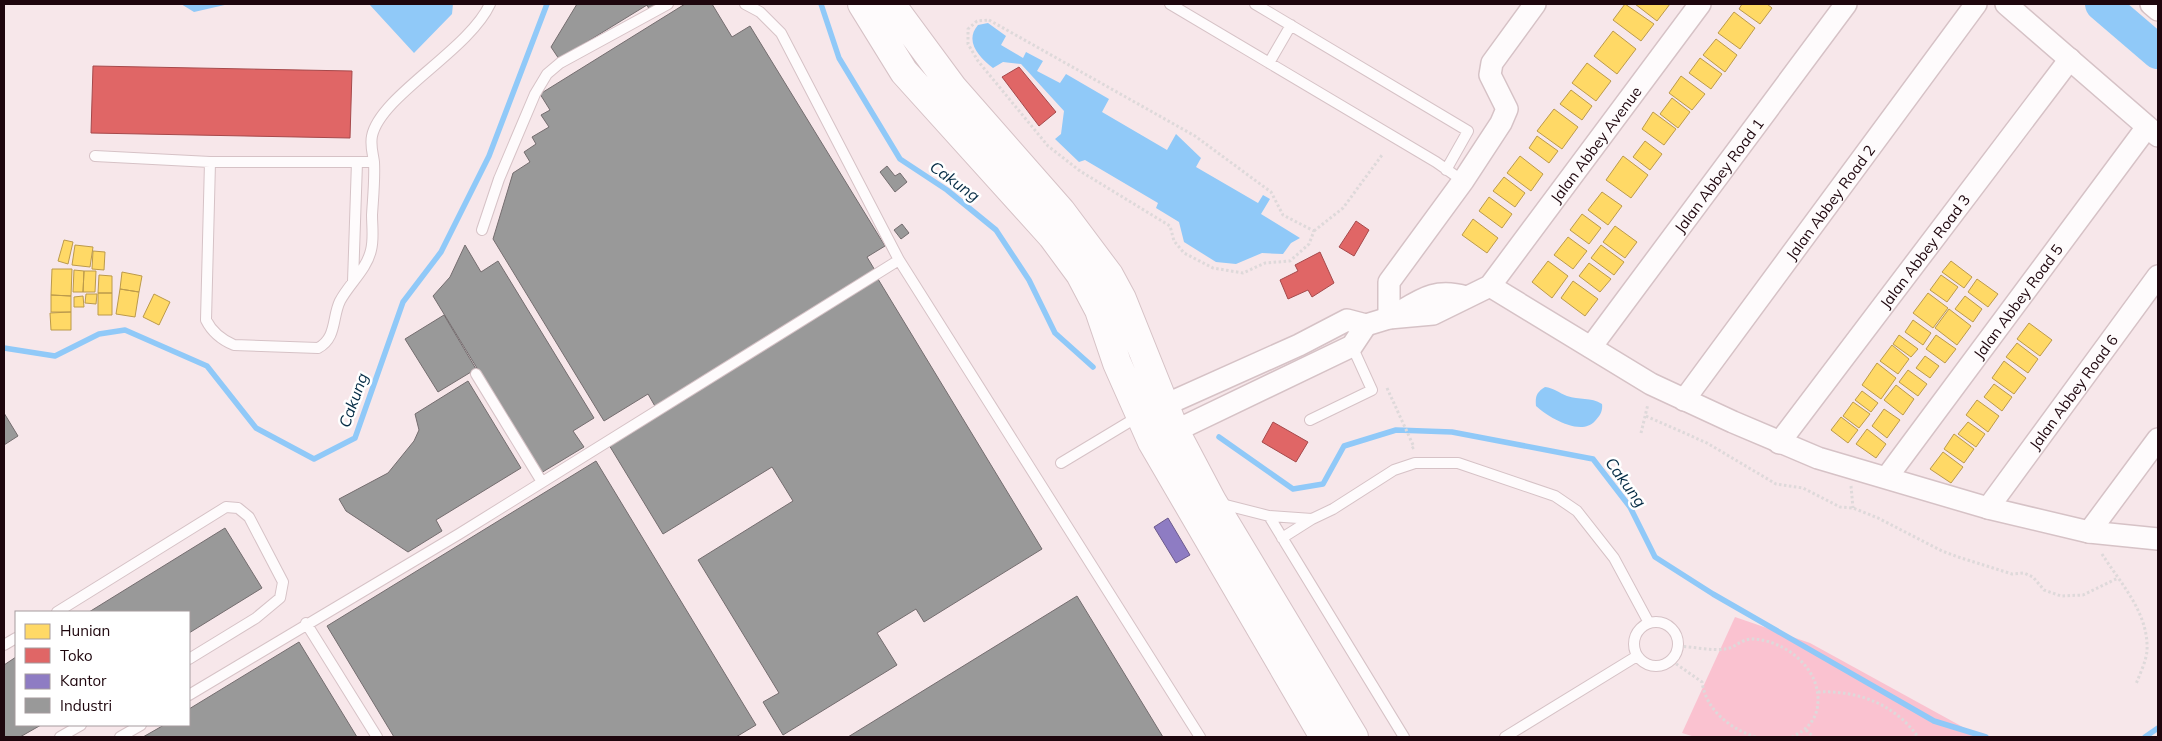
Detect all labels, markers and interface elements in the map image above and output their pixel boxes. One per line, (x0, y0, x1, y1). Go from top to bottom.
street label: Jalan Abbey Avenue (1546, 82, 1645, 206)
street label: Jalan Abbey Road 1 (1670, 114, 1767, 236)
street label: Jalan Abbey Road 2 (1781, 141, 1879, 263)
water label: Cakung (926, 156, 984, 206)
street label: Jalan Abbey Road 3 (1875, 190, 1974, 312)
street label: Jalan Abbey Road 5 (1969, 240, 2066, 362)
street label: Jalan Abbey Road 6 (2025, 331, 2122, 453)
water label: Cakung (334, 370, 372, 430)
water label: Cakung (1601, 453, 1651, 511)
legend (15, 611, 190, 726)
text: Hunian (60, 621, 110, 640)
text: Toko (60, 646, 93, 665)
text: Kantor (60, 671, 107, 690)
text: Industri (60, 696, 112, 715)

